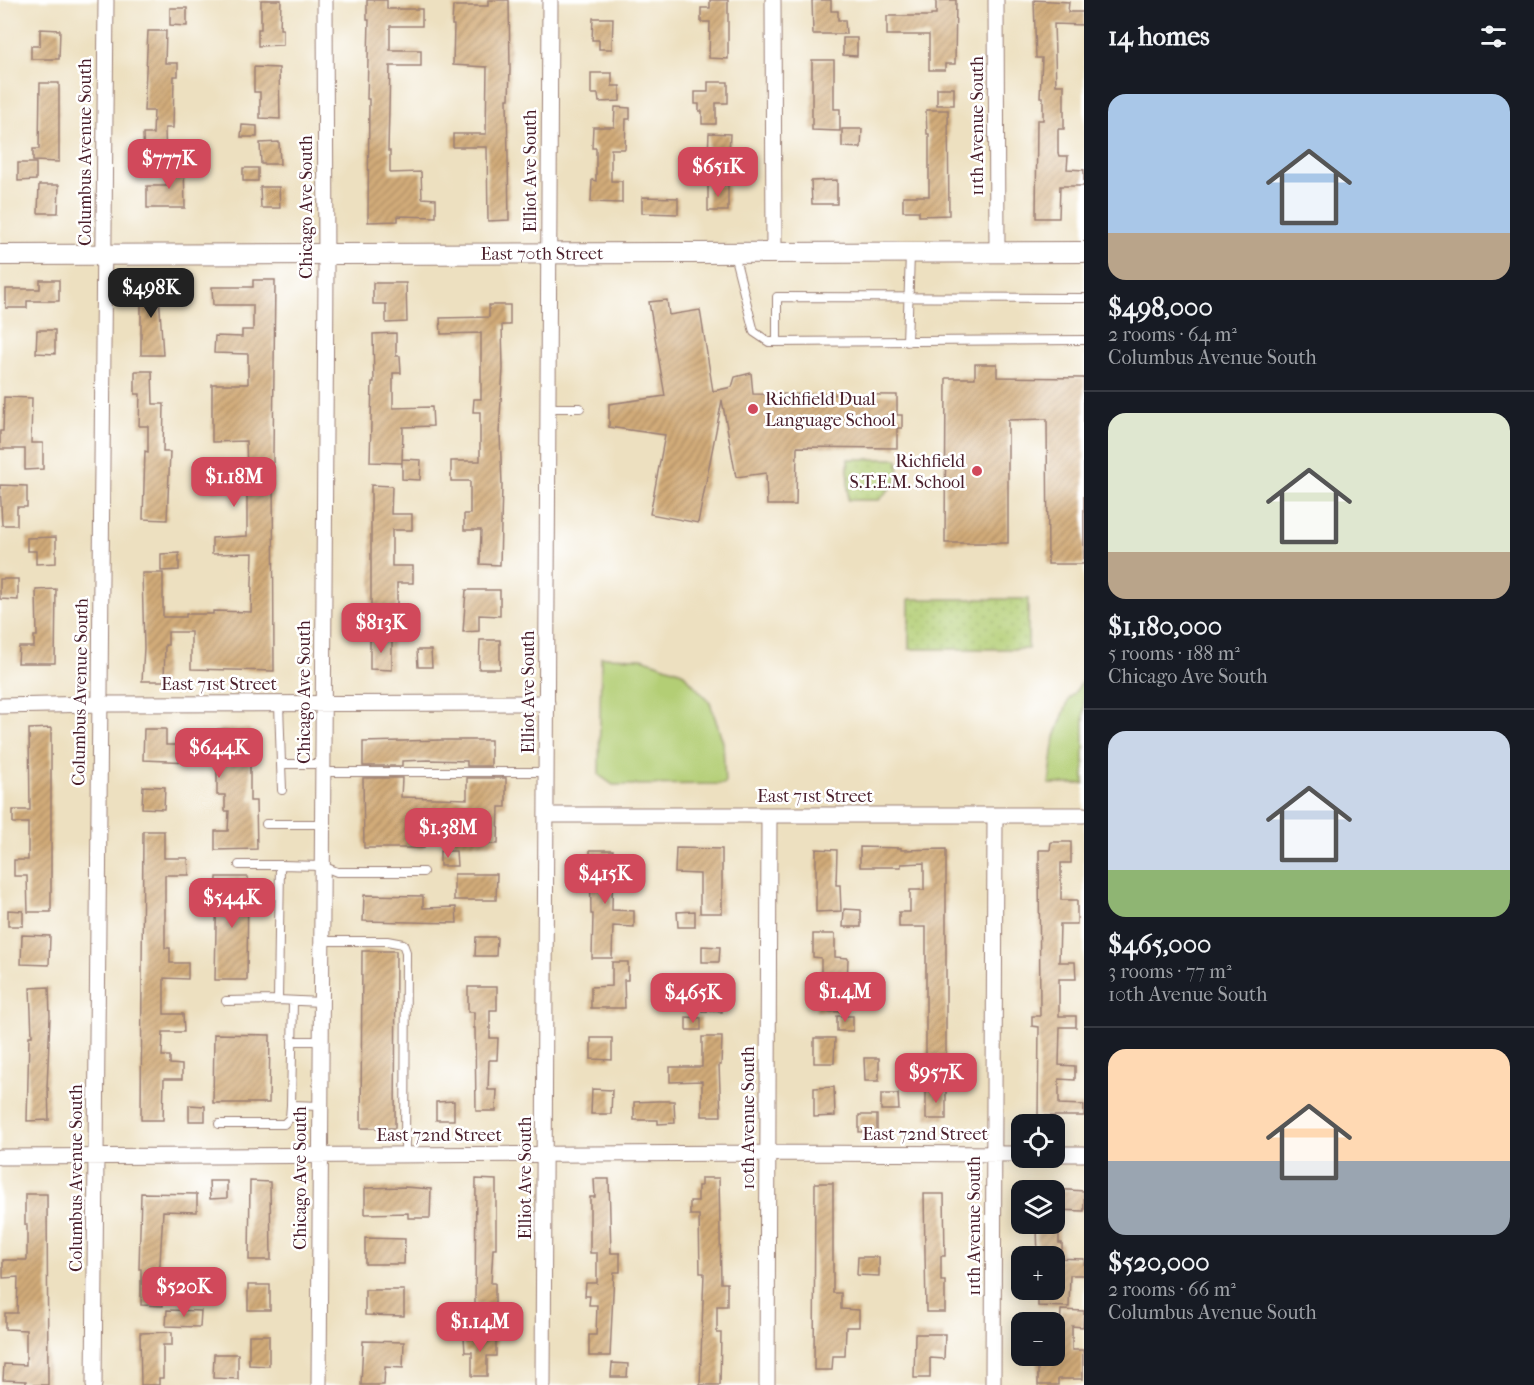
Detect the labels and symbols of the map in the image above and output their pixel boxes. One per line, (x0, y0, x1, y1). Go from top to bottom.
street label: 11th Avenue South (967, 56, 988, 196)
street label: Columbus Avenue South (75, 58, 96, 246)
street label: Elliot Ave South (520, 109, 541, 233)
street label: Chicago Ave South (296, 135, 317, 279)
pin: $777K (127, 139, 211, 190)
pin: $651K (676, 147, 760, 198)
street label: East 70th Street (481, 243, 604, 265)
pin: $498K (109, 268, 193, 319)
place label: Richfield Dual Language School (765, 389, 896, 431)
marker: Richfield Dual Language School (746, 402, 760, 416)
place label: Richfield S.T.E.M. School (850, 451, 965, 493)
pin: $1.18M (185, 457, 283, 508)
marker: Richfield S.T.E.M. School (970, 464, 984, 478)
street label: Columbus Avenue South (68, 598, 93, 786)
pin: $813K (339, 603, 423, 654)
street label: Chicago Ave South (294, 620, 315, 764)
street label: Elliot Ave South (518, 630, 539, 754)
street label: East 71st Street (161, 674, 277, 695)
pin: $644K (177, 728, 261, 779)
street label: East 71st Street (757, 786, 873, 807)
pin: $1.38M (399, 808, 497, 859)
pin: $415K (563, 854, 647, 905)
pin: $544K (190, 878, 274, 929)
pin: $1.4M (803, 972, 887, 1023)
pin: $465K (651, 973, 735, 1024)
street label: 10th Avenue South (738, 1046, 759, 1190)
pin: $957K (894, 1053, 978, 1104)
street label: Columbus Avenue South (66, 1084, 87, 1272)
street label: Chicago Ave South (290, 1106, 311, 1250)
street label: Elliot Ave South (515, 1116, 536, 1240)
street label: East 72nd Street (862, 1124, 988, 1145)
street label: East 72nd Street (376, 1125, 502, 1146)
street label: 11th Avenue South (964, 1156, 985, 1296)
pin: $520K (142, 1267, 226, 1318)
pin: $1.14M (431, 1302, 529, 1353)

